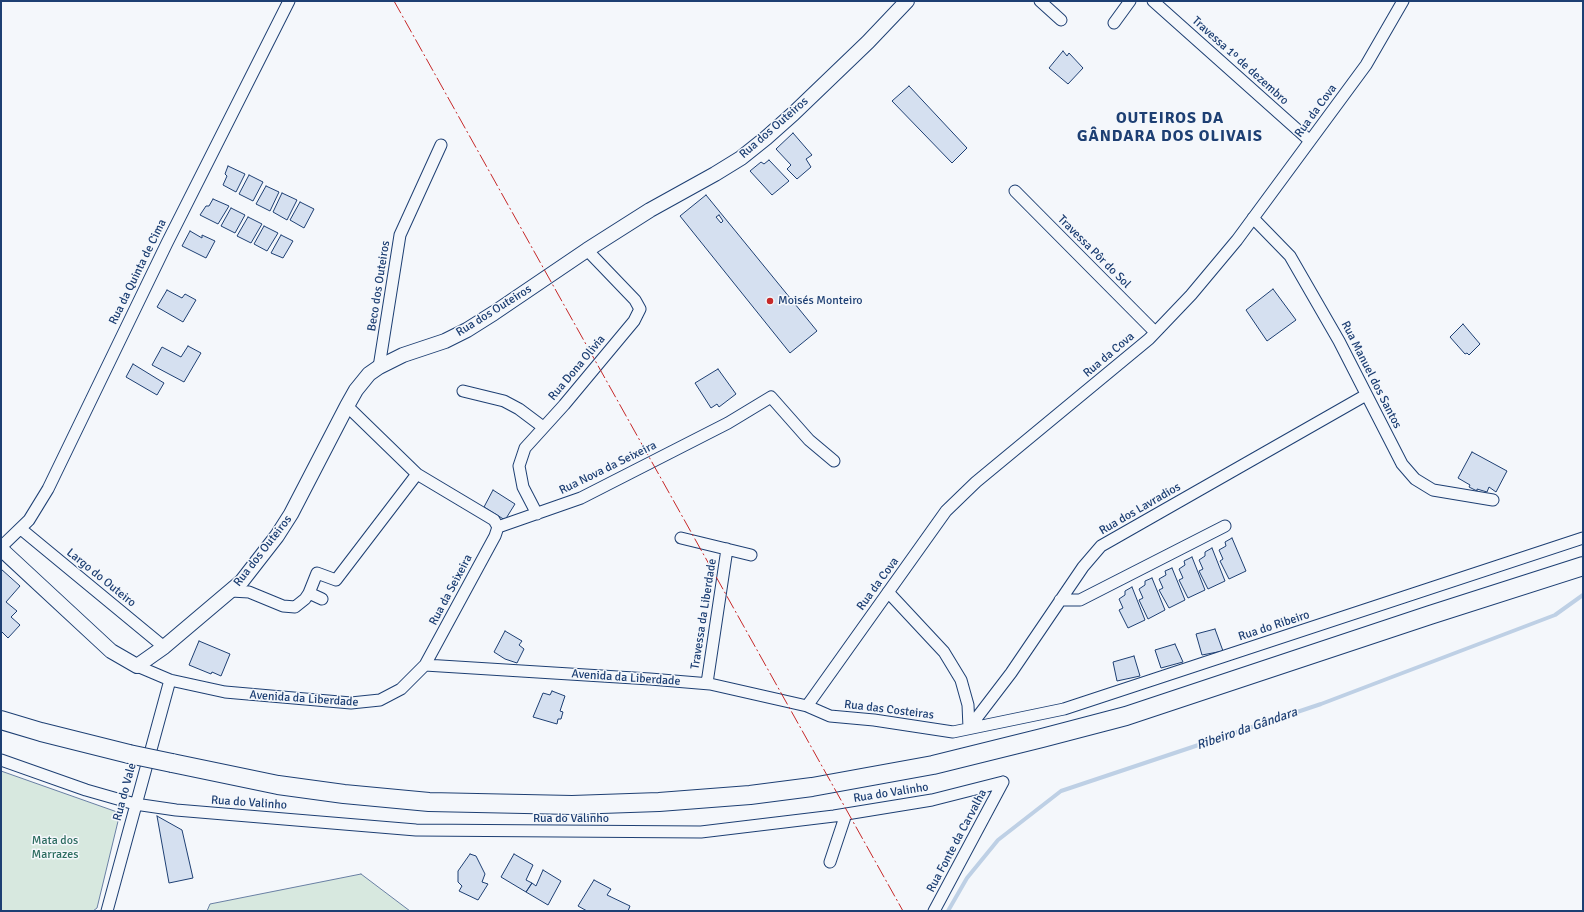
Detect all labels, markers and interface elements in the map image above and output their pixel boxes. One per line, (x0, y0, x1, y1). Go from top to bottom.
street label: Travessa 1º de dezembro (1189, 14, 1291, 108)
street label: Rua da Cova (1292, 82, 1340, 140)
street label: Rua dos Outeiros (737, 94, 811, 162)
district label: OUTEIROS DA GÂNDARA DOS OLIVAIS (1077, 109, 1263, 147)
street label: Travessa Pôr do Sol (1054, 212, 1134, 292)
street label: Rua da Quinta de Cima (106, 217, 170, 327)
street label: Beco dos Outeiros (365, 240, 393, 332)
street label: Rua dos Outeiros (454, 282, 534, 340)
place label: Moisés Monteiro (778, 294, 863, 308)
marker: Moisés Monteiro (765, 296, 775, 306)
street label: Rua Manuel dos Santos (1338, 319, 1404, 431)
street label: Rua da Cova (1081, 330, 1137, 380)
street label: Rua Dona Olivia (546, 332, 608, 404)
street label: Rua Nova da Seixeira (557, 438, 659, 498)
street label: Rua dos Lavradios (1097, 480, 1183, 538)
street label: Rua dos Outeiros (231, 513, 295, 589)
street label: Largo do Outeiro (63, 546, 139, 610)
street label: Rua da Seixeira (426, 552, 476, 628)
street label: Rua da Cova (854, 555, 902, 613)
street label: Travessa da Liberdade (688, 558, 720, 670)
street label: Rua do Ribeiro (1237, 608, 1311, 644)
street label: Avenida da Liberdade (571, 667, 681, 689)
street label: Avenida da Liberdade (249, 688, 359, 710)
street label: Rua das Costeiras (843, 697, 935, 723)
water label: Ribeiro da Gândara (1195, 704, 1299, 754)
street label: Rua do Vale (110, 761, 140, 823)
street label: Rua do Valinho (852, 780, 930, 806)
street label: Rua Fonte da Carvalha (924, 787, 990, 895)
street label: Rua do Valinho (211, 793, 287, 813)
street label: Rua do Valinho (533, 812, 609, 826)
park label: Mata dos Marrazes (31, 834, 79, 862)

